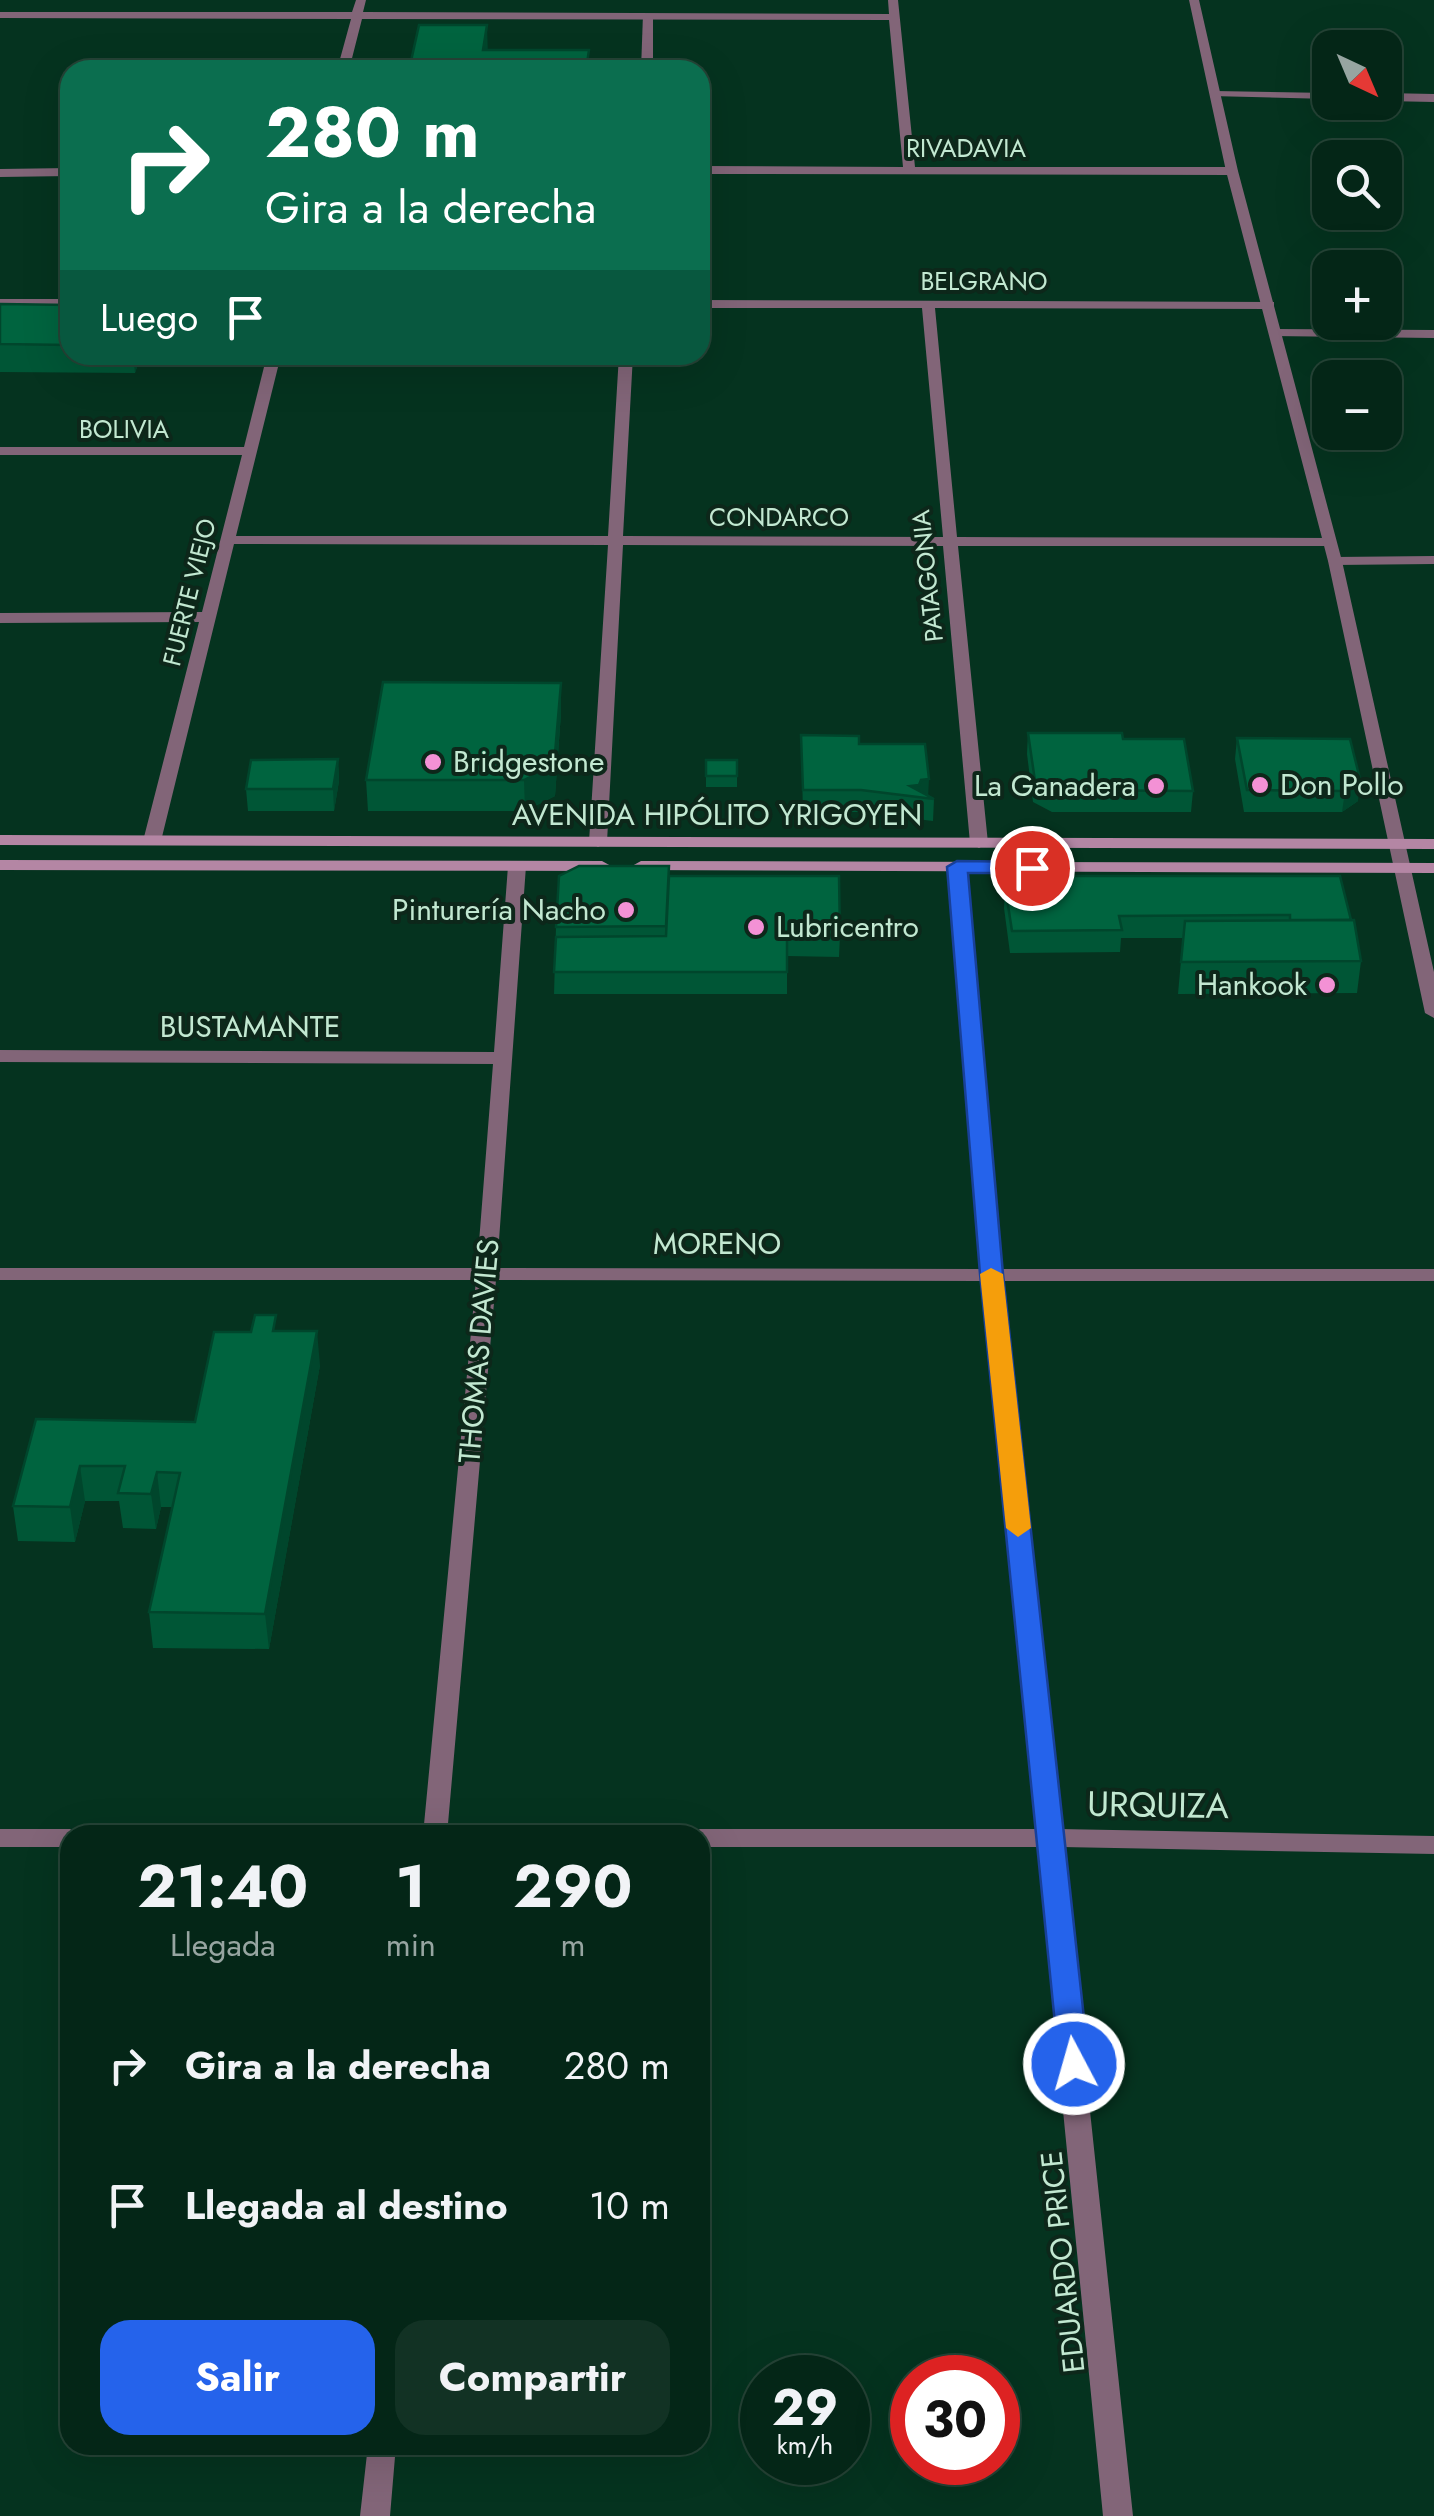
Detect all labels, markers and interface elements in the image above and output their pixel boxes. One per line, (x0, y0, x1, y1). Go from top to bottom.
north arrow (1312, 30, 1402, 120)
map controls (1312, 30, 1402, 450)
text: 280 m (265, 82, 480, 183)
icon: right (100, 100, 230, 230)
street label: RIVADAVIA (906, 130, 1026, 166)
button: search (1312, 140, 1402, 230)
text: Gira a la derecha (265, 175, 596, 240)
button: + (1312, 250, 1402, 340)
street label: BELGRANO (920, 263, 1048, 299)
text: Luego (100, 290, 198, 345)
icon: arrive (218, 290, 273, 345)
button: − (1312, 360, 1402, 450)
street label: BOLIVIA (79, 411, 170, 447)
street label: CONDARCO (709, 499, 849, 535)
street label: PATAGONIA (902, 508, 952, 644)
street label: FUERTE VIEJO (153, 514, 225, 670)
place label: Bridgestone (453, 740, 604, 783)
marker: Bridgestone (422, 751, 444, 773)
place label: Don Pollo (1280, 763, 1404, 806)
place label: La Ganadera (974, 764, 1136, 807)
marker: Don Pollo (1249, 774, 1271, 796)
marker: La Ganadera (1145, 775, 1167, 797)
street label: AVENIDA HIPÓLITO YRIGOYEN (512, 793, 922, 836)
pin (990, 826, 1075, 911)
icon: arrive (1005, 841, 1060, 896)
place label: Pinturería Nacho (392, 888, 606, 931)
marker: Pinturería Nacho (615, 899, 637, 921)
place label: Lubricentro (776, 905, 919, 948)
marker: Lubricentro (745, 916, 767, 938)
place label: Hankook (1197, 963, 1308, 1006)
marker: Hankook (1316, 974, 1338, 996)
street label: BUSTAMANTE (160, 1005, 340, 1048)
street label: MORENO (653, 1222, 781, 1265)
street label: THOMAS DAVIES (447, 1237, 510, 1465)
street label: URQUIZA (1087, 1779, 1229, 1831)
text: 21:40 (137, 1843, 308, 1930)
text: 1 (396, 1843, 426, 1930)
text: 290 (513, 1843, 633, 1930)
text: Llegada (170, 1922, 276, 1968)
text: min (386, 1922, 436, 1968)
text: m (560, 1922, 585, 1968)
position arrow (1022, 2012, 1126, 2116)
icon: right (100, 2038, 155, 2093)
text: Gira a la derecha (185, 2038, 491, 2093)
text: 280 m (564, 2038, 670, 2093)
street label: EDUARDO PRICE (1029, 2149, 1096, 2375)
icon: arrive (100, 2178, 155, 2233)
text: Llegada al destino (185, 2178, 508, 2233)
text: 10 m (589, 2178, 670, 2233)
button: Salir (100, 2320, 375, 2435)
button: Compartir (395, 2320, 670, 2435)
speed limit sign: 30 (890, 2355, 1020, 2485)
text: 29 (772, 2371, 838, 2444)
text: km/h (777, 2427, 833, 2463)

